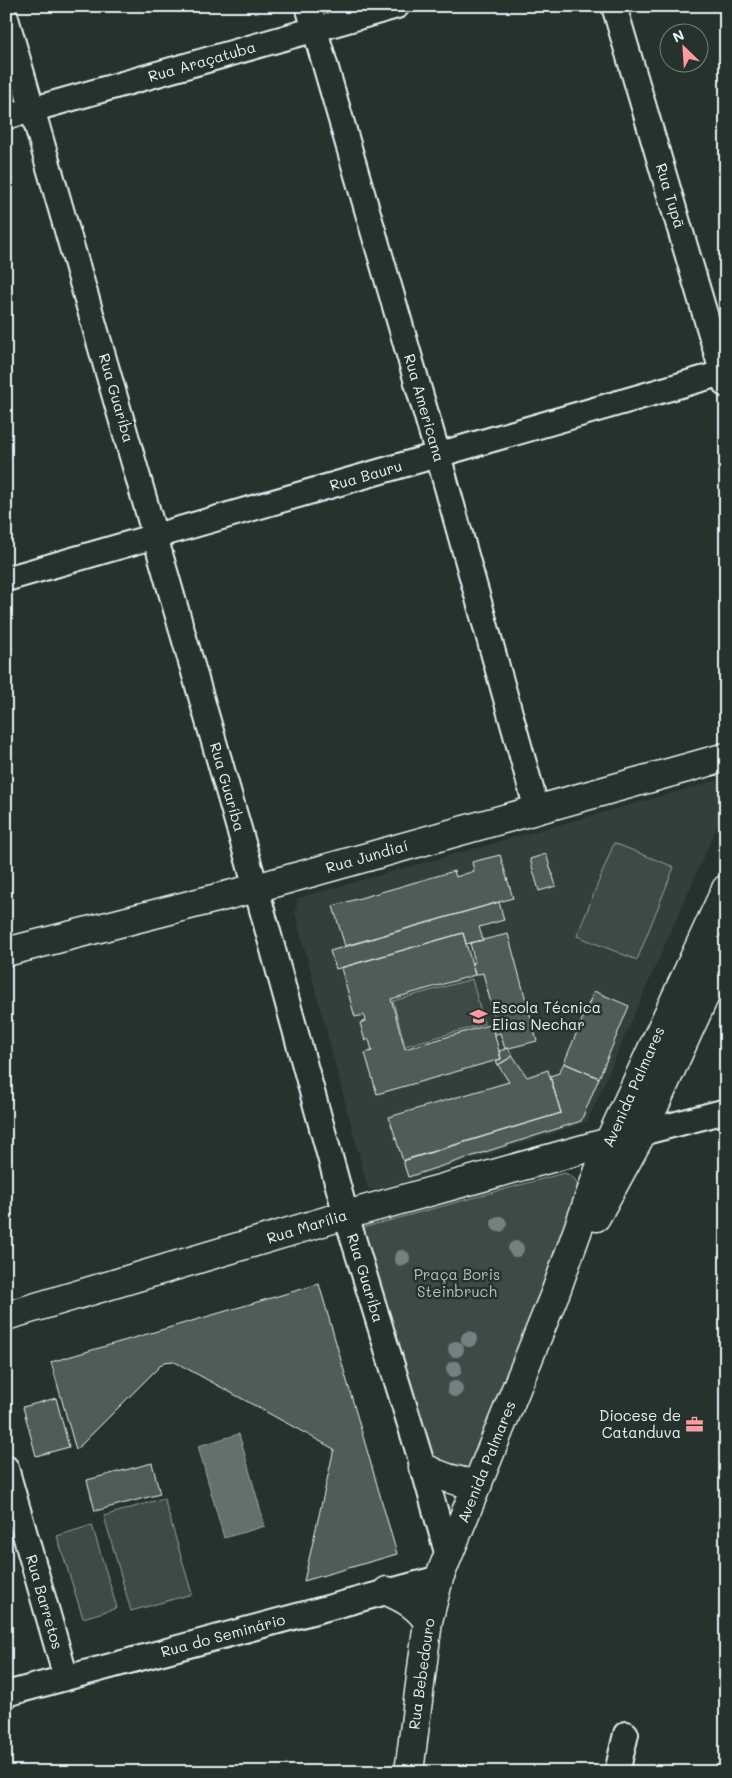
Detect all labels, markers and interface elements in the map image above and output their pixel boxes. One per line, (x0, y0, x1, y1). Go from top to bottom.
north arrow (660, 22, 710, 72)
text: N (669, 25, 687, 47)
street label: Rua Araçatuba (146, 36, 258, 86)
street label: Rua Tupã (652, 161, 690, 231)
street label: Rua Guaríba (95, 351, 139, 445)
street label: Rua Americana (400, 351, 450, 464)
street label: Rua Bauru (327, 455, 404, 495)
street label: Rua Guaríba (206, 740, 250, 834)
street label: Rua Jundiaí (323, 835, 410, 877)
place label: Escola Técnica Elias Nechar (492, 997, 601, 1034)
school or university icon: Escola Técnica Elias Nechar (468, 1007, 488, 1027)
street label: Avenida Palmares (597, 1023, 669, 1150)
street label: Rua Marília (264, 1204, 349, 1248)
street label: Rua Guaríba (343, 1231, 389, 1325)
park label: Praça Boris Steinbruch (414, 1264, 500, 1301)
street label: Avenida Palmares (452, 1397, 520, 1526)
place label: Diocese de Catanduva (599, 1405, 681, 1442)
office icon: Diocese de Catanduva (685, 1415, 705, 1435)
street label: Rua Barretos (22, 1552, 68, 1651)
street label: Rua do Seminário (158, 1609, 287, 1661)
street label: Rua Bebedouro (403, 1617, 439, 1731)

